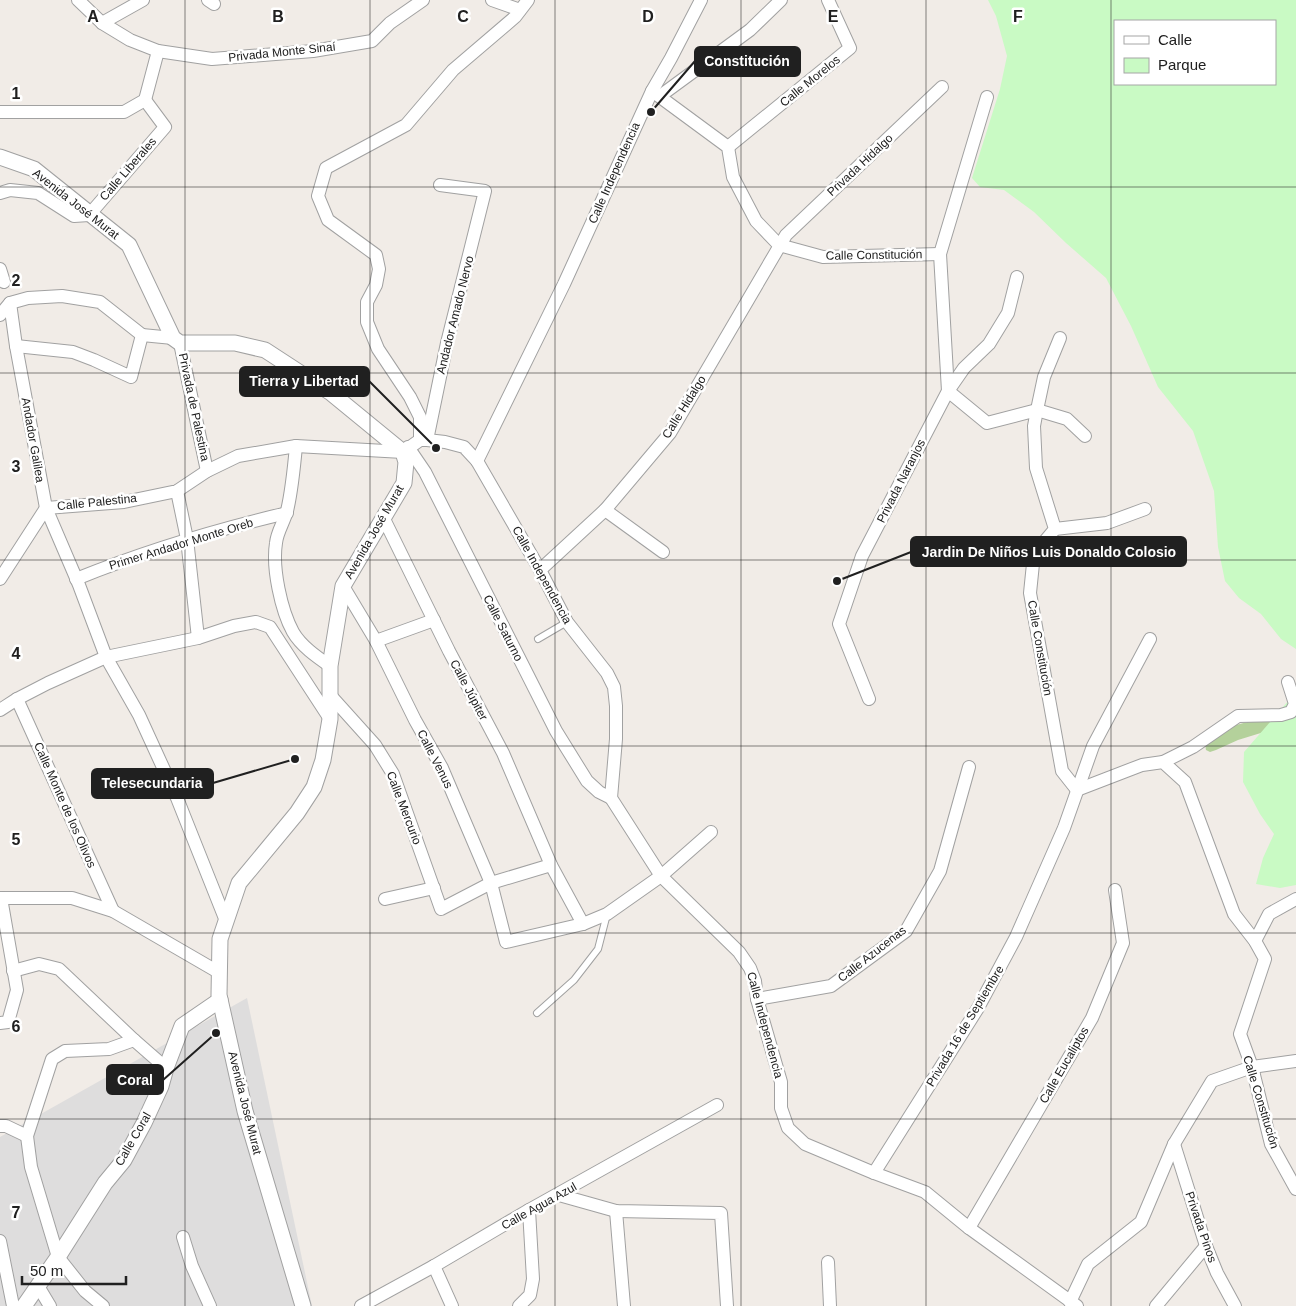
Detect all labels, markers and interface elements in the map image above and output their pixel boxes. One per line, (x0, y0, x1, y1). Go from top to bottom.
text: A (87, 8, 99, 25)
text: B (272, 8, 284, 25)
text: C (457, 8, 469, 25)
text: D (642, 8, 654, 25)
text: E (828, 8, 839, 25)
text: F (1013, 8, 1023, 25)
legend (1114, 20, 1276, 85)
text: Calle (1158, 31, 1192, 48)
street label: Privada Monte Sinaí (228, 39, 337, 65)
callout: Constitución (695, 47, 800, 76)
street label: Calle Morelos (777, 52, 843, 110)
text: Constitución (704, 53, 790, 69)
text: Parque (1158, 56, 1206, 73)
text: 1 (12, 85, 21, 102)
street label: Calle Independencia (585, 120, 643, 226)
street label: Privada Hidalgo (824, 131, 896, 199)
street label: Calle Liberales (97, 134, 159, 204)
street label: Avenida José Murat (30, 166, 123, 243)
street label: Calle Constitución (826, 247, 922, 263)
street label: Andador Amado Nervo (434, 254, 477, 376)
text: 2 (12, 272, 21, 289)
street label: Privada de Palestina (176, 352, 212, 463)
callout: Tierra y Libertad (240, 367, 369, 396)
text: Tierra y Libertad (249, 373, 359, 389)
street label: Calle Hidalgo (659, 373, 709, 441)
street label: Andador Galilea (19, 396, 47, 484)
street label: Privada Naranjos (874, 437, 928, 525)
text: 3 (12, 458, 21, 475)
street label: Avenida José Murat (341, 482, 407, 581)
street label: Calle Palestina (56, 491, 138, 513)
street label: Primer Andador Monte Oreb (107, 515, 255, 573)
street label: Calle Independencia (509, 524, 575, 627)
callout: Jardin De Niños Luis Donaldo Colosio (911, 537, 1186, 566)
text: Jardin De Niños Luis Donaldo Colosio (922, 544, 1176, 560)
street label: Calle Saturno (480, 592, 526, 664)
street label: Calle Constitución (1025, 599, 1055, 697)
text: 4 (12, 645, 21, 662)
street label: Calle Júpiter (447, 657, 491, 723)
street label: Calle Venus (414, 727, 456, 791)
street label: Calle Monte de los Olivos (31, 740, 99, 870)
callout: Telesecundaria (92, 769, 213, 798)
street label: Calle Mercurio (384, 769, 425, 847)
text: Telesecundaria (102, 775, 203, 791)
text: 5 (12, 831, 21, 848)
street label: Calle Azucenas (835, 923, 909, 985)
street label: Privada 16 de Septiembre (923, 963, 1007, 1089)
street label: Calle Independencia (744, 970, 786, 1080)
text: 6 (12, 1018, 21, 1035)
street label: Calle Eucaliptos (1036, 1024, 1092, 1106)
street label: Avenida José Murat (225, 1050, 265, 1157)
street label: Calle Constitución (1240, 1054, 1282, 1150)
callout: Coral (107, 1065, 163, 1094)
text: Coral (117, 1072, 153, 1088)
street label: Calle Coral (112, 1110, 154, 1168)
street label: Calle Agua Azul (499, 1180, 579, 1232)
street label: Privada Pinos (1182, 1190, 1220, 1264)
text: 7 (12, 1204, 21, 1221)
scale bar (22, 1254, 126, 1286)
text: 50 m (30, 1262, 63, 1279)

